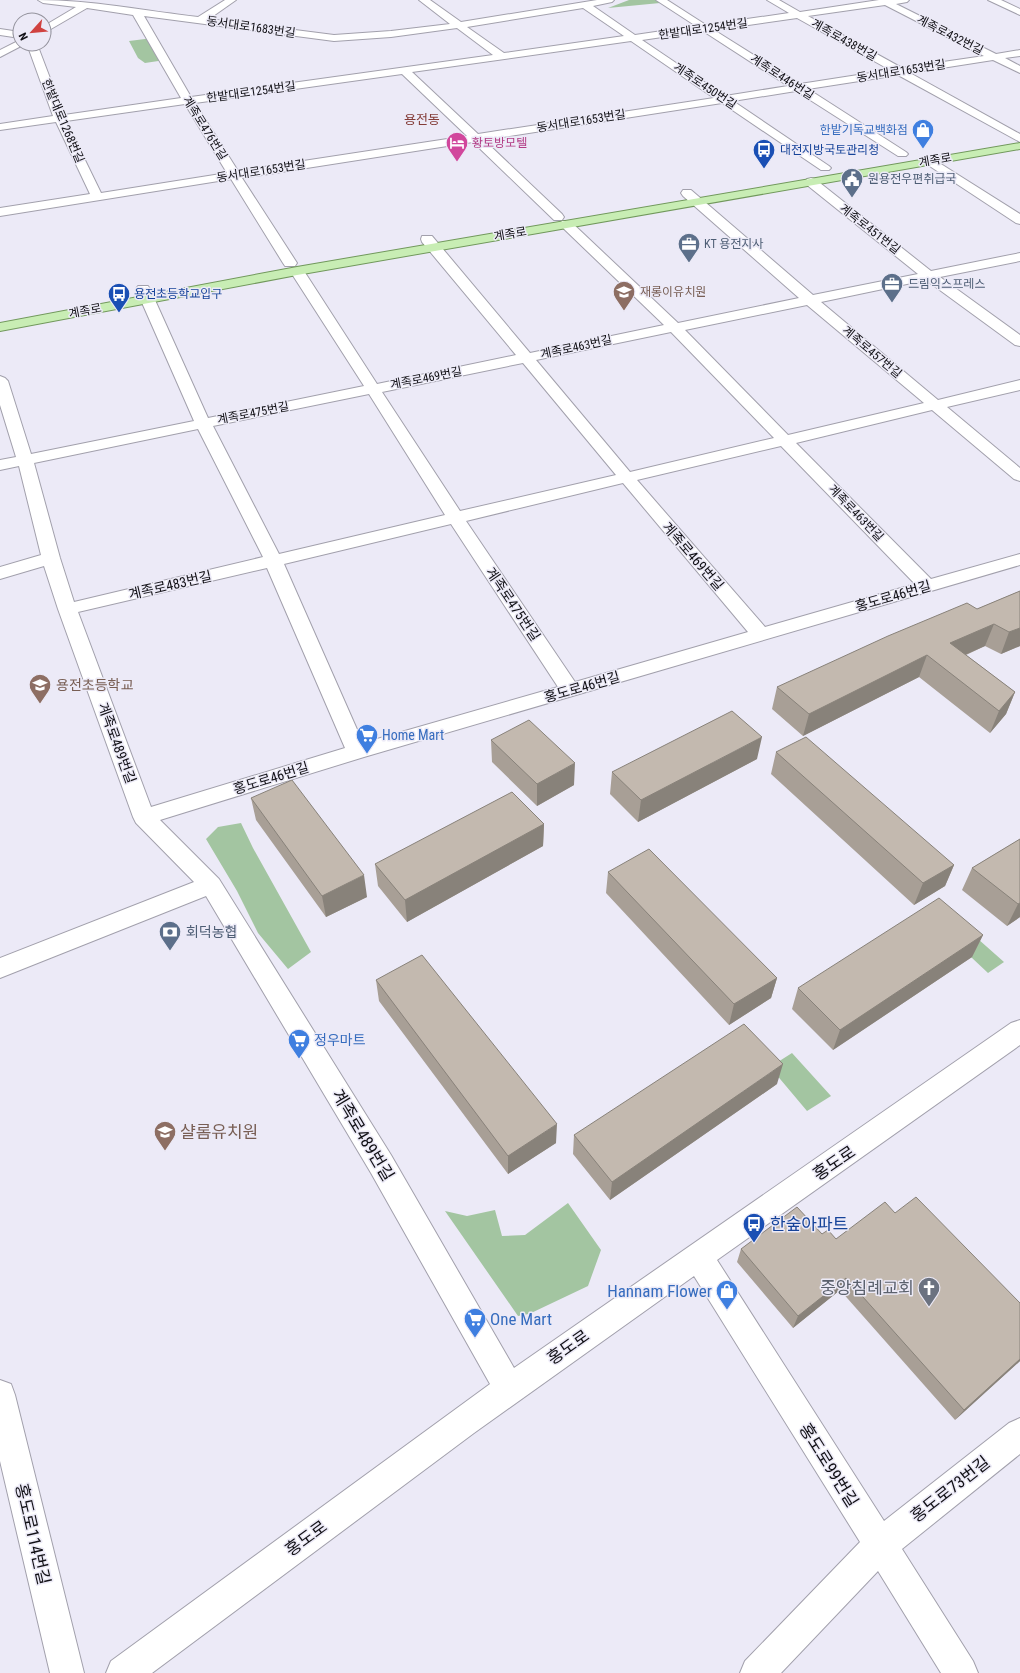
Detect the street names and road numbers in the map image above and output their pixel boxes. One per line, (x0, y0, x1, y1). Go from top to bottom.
street label: 계족로432번길 (914, 12, 986, 58)
street label: 동서대로1683번길 (205, 14, 297, 40)
street label: 한밭대로1254번길 (657, 16, 749, 42)
street label: 계족로438번길 (809, 16, 879, 64)
street label: 계족로446번길 (748, 51, 816, 103)
street label: 동서대로1653번길 (855, 57, 947, 85)
street label: 계족로450번길 (671, 60, 739, 112)
street label: 한밭대로1268번길 (39, 77, 87, 165)
street label: 한밭대로1254번길 (205, 79, 297, 105)
street label: 계족로476번길 (180, 93, 230, 163)
street label: 동서대로1653번길 (535, 107, 627, 135)
street label: 계족로 (917, 150, 953, 170)
street label: 동서대로1653번길 (215, 157, 307, 185)
street label: 계족로451번길 (837, 201, 903, 257)
street label: 계족로 (492, 224, 528, 244)
street label: 계족로 (67, 301, 103, 321)
street label: 계족로457번길 (840, 323, 904, 381)
street label: 계족로463번길 (539, 333, 613, 361)
street label: 계족로469번길 (389, 364, 463, 392)
street label: 계족로475번길 (216, 399, 290, 427)
street label: 계족로463번길 (826, 482, 886, 544)
street label: 계족로469번길 (659, 519, 727, 593)
street label: 계족로475번길 (483, 564, 543, 644)
street label: 계족로483번길 (127, 568, 213, 602)
street label: 홍도로46번길 (853, 578, 933, 614)
street label: 홍도로46번길 (542, 669, 622, 705)
street label: 계족로489번길 (95, 700, 139, 786)
street label: 홍도로46번길 (231, 759, 311, 797)
street label: 계족로489번길 (328, 1086, 398, 1184)
street label: 홍도로 (809, 1142, 859, 1184)
street label: 홍도로 (543, 1325, 593, 1369)
street label: 홍도로99번길 (795, 1419, 863, 1511)
street label: 홍도로73번길 (906, 1452, 994, 1526)
street label: 홍도로114번길 (12, 1481, 54, 1587)
street label: 홍도로 (281, 1516, 331, 1560)

